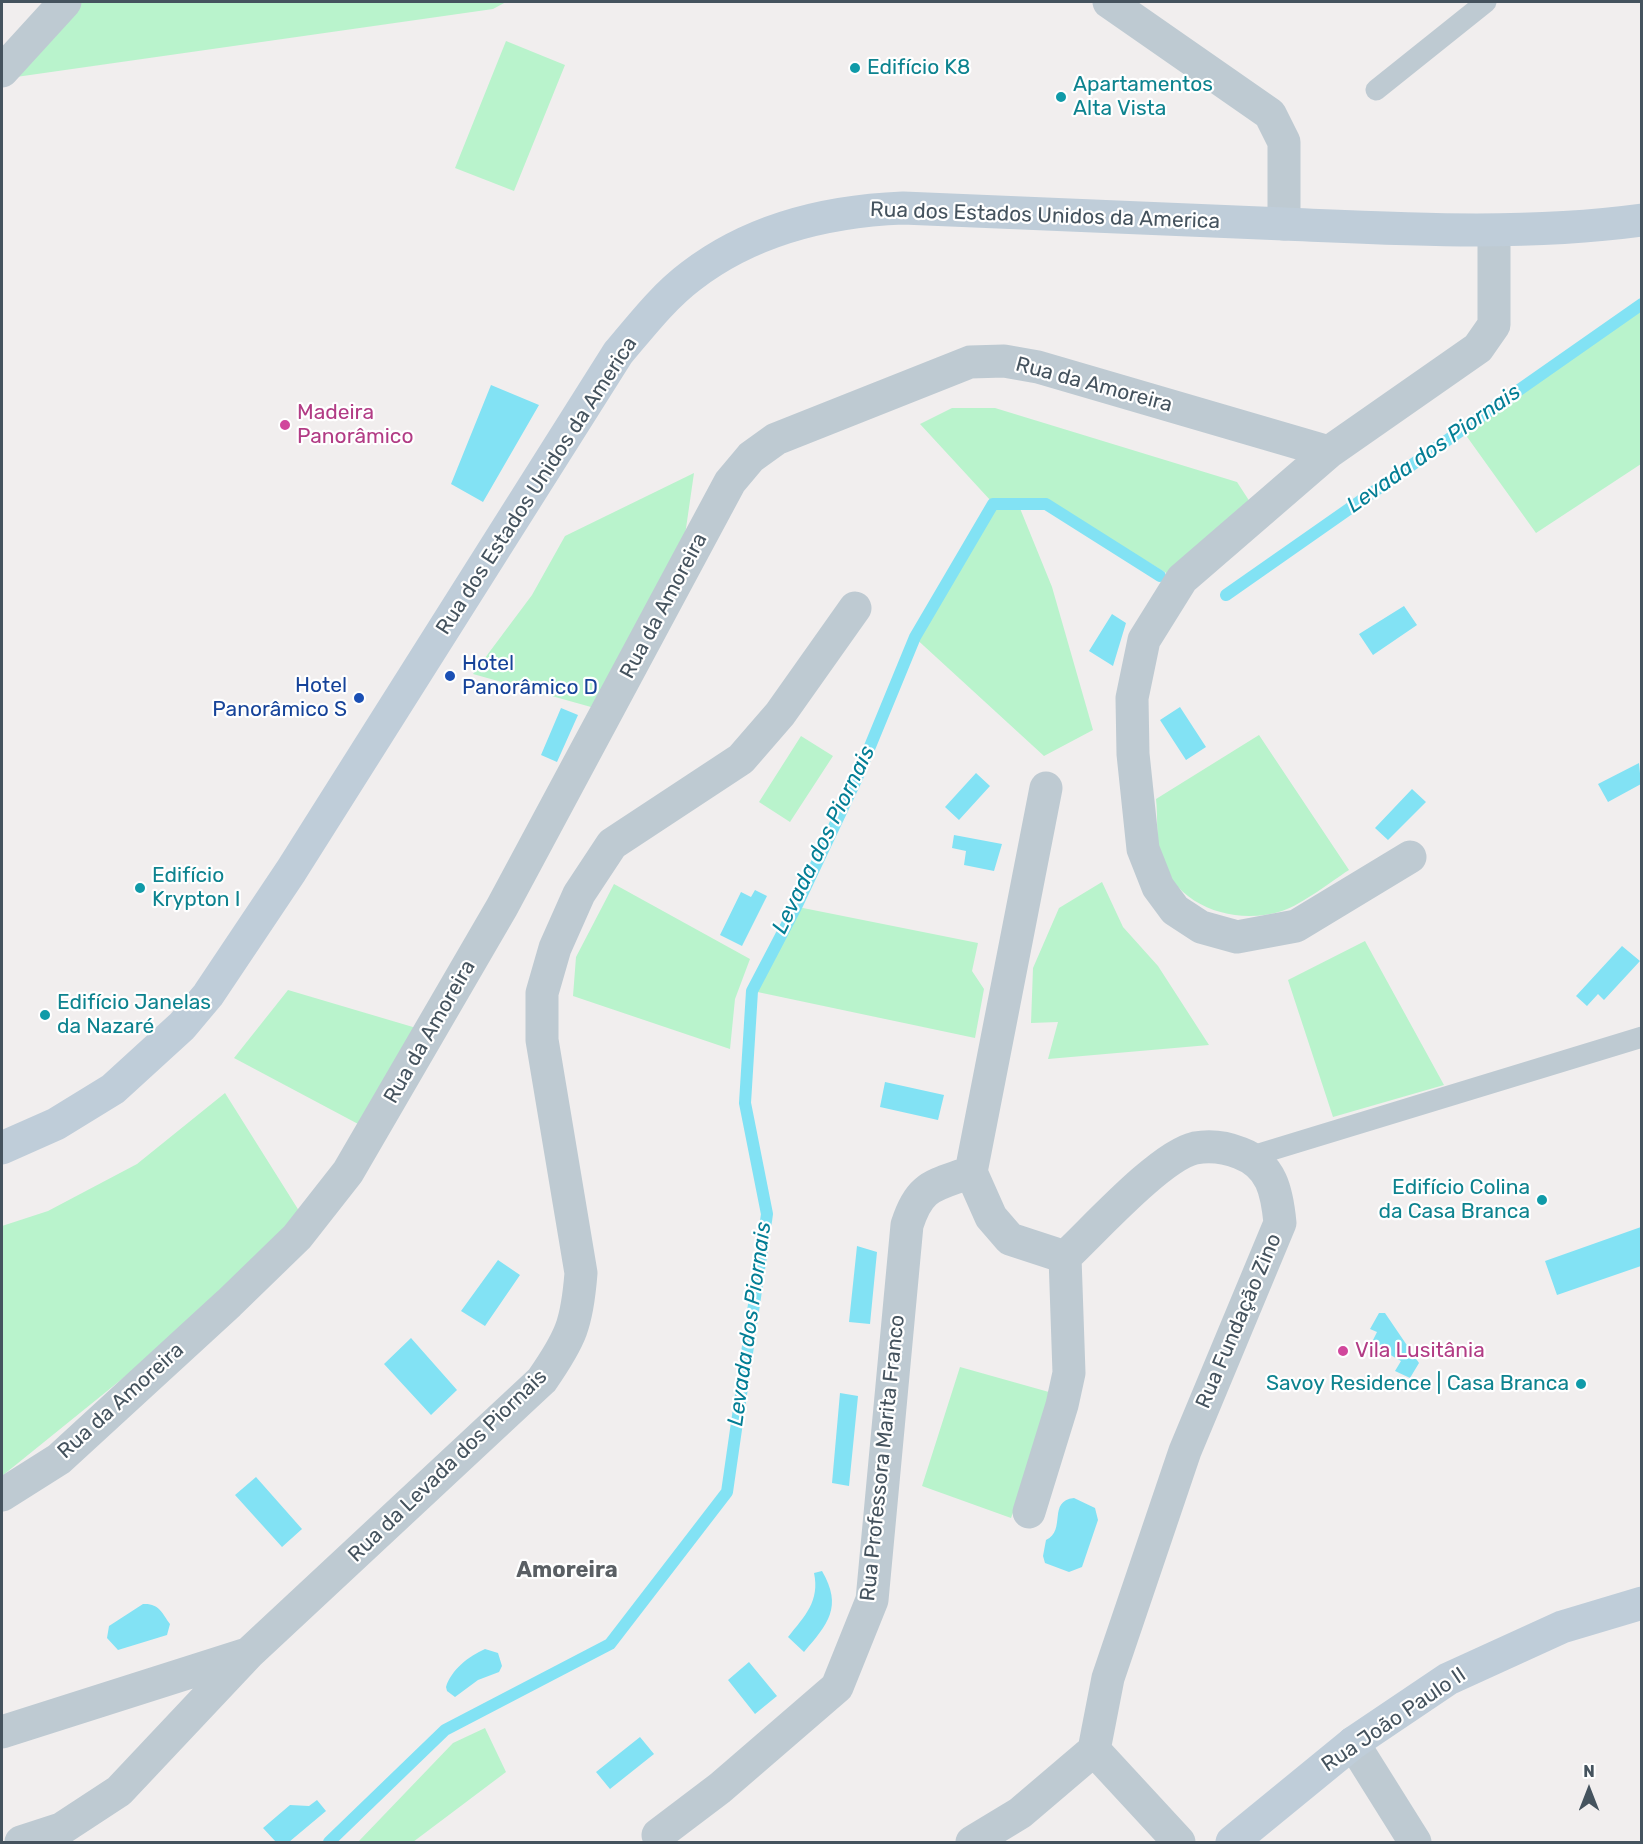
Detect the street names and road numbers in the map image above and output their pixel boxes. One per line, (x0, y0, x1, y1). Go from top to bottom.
street label: Rua dos Estados Unidos da America (870, 197, 1220, 235)
street label: Rua dos Estados Unidos da America (431, 332, 643, 640)
street label: Rua da Amoreira (1013, 352, 1175, 418)
street label: Rua da Amoreira (615, 529, 713, 683)
street label: Rua da Amoreira (379, 956, 481, 1108)
street label: Rua Fundação Zino (1191, 1230, 1287, 1412)
street label: Rua Professora Marita Franco (855, 1313, 911, 1603)
street label: Rua da Amoreira (53, 1338, 189, 1464)
street label: Rua da Levada dos Piornais (343, 1364, 553, 1568)
street label: Rua João Paulo II (1317, 1662, 1471, 1778)

